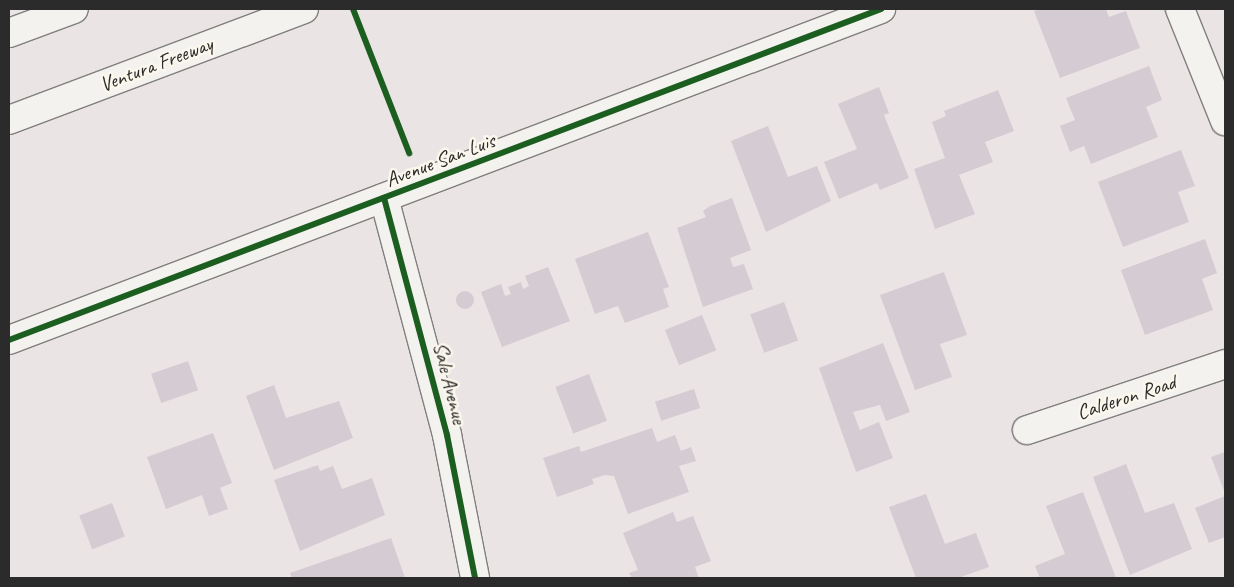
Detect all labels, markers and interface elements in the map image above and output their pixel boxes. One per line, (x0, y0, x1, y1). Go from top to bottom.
street label: Ventura Freeway (96, 31, 216, 97)
street label: Avenue San Luis (382, 128, 498, 192)
street label: Sale Avenue (428, 340, 472, 426)
street label: Calderon Road (1073, 369, 1179, 425)

